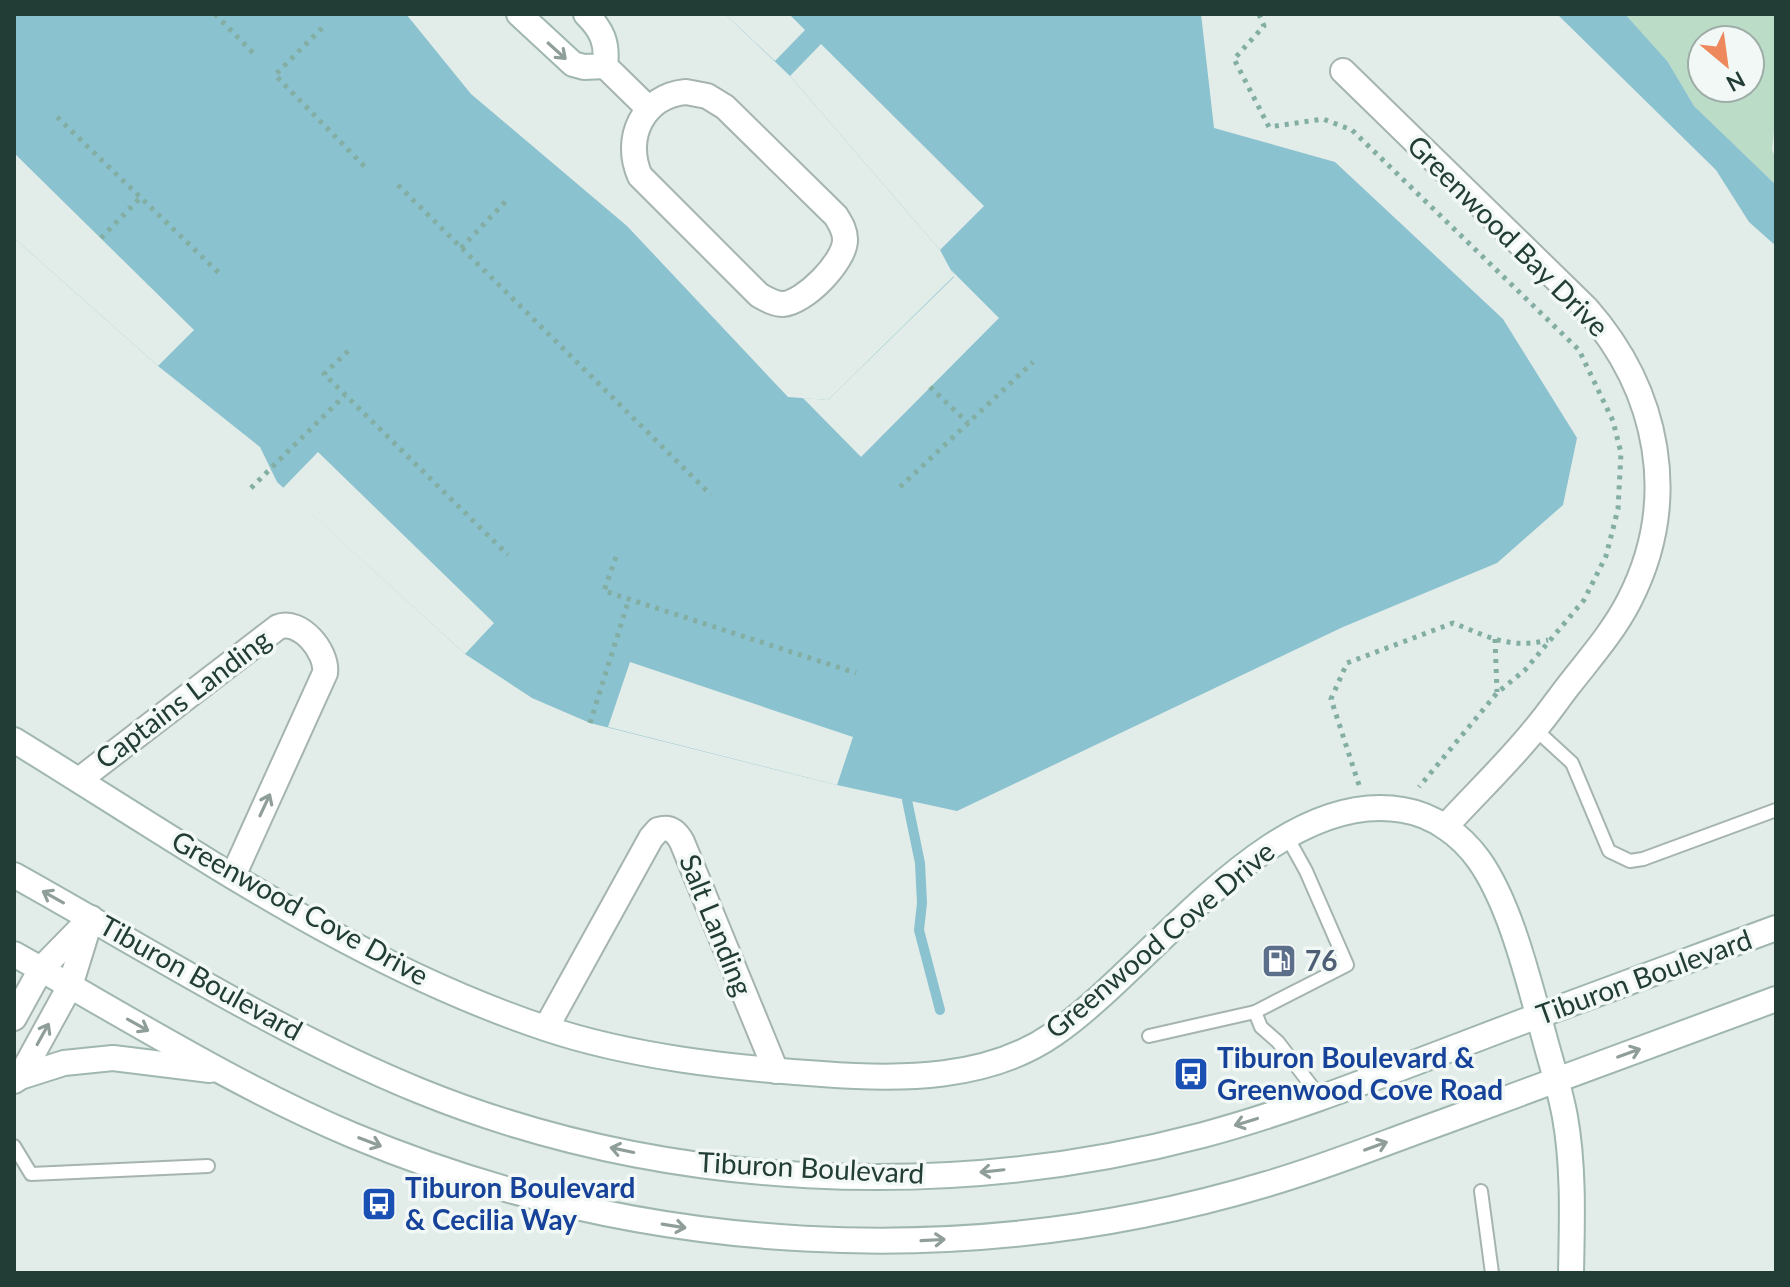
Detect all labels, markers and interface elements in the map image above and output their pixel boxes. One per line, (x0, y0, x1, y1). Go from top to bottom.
north arrow (1686, 24, 1766, 104)
one-way arrow (547, 42, 567, 60)
text: N (1722, 66, 1750, 98)
street label: Greenwood Bay Drive (1401, 128, 1616, 343)
street label: Captains Landing (88, 621, 277, 775)
one-way arrow (258, 793, 273, 817)
street label: Greenwood Cove Drive (166, 822, 435, 992)
street label: Greenwood Cove Drive (1038, 834, 1281, 1045)
street label: Salt Landing (673, 849, 761, 1000)
one-way arrow (41, 888, 65, 904)
street label: Tiburon Boulevard (94, 907, 309, 1047)
street label: Tiburon Boulevard (1531, 921, 1756, 1031)
fuel station icon: 76 (1260, 942, 1298, 980)
place label: 76 (1305, 943, 1337, 977)
one-way arrow (126, 1017, 150, 1033)
one-way arrow (36, 1023, 52, 1047)
place label: Tiburon Boulevard & Greenwood Cove Road (1217, 1040, 1503, 1106)
one-way arrow (1616, 1045, 1641, 1059)
bus stop icon: Tiburon Boulevard & Greenwood Cove Road (1172, 1055, 1210, 1093)
one-way arrow (1234, 1115, 1259, 1130)
one-way arrow (357, 1136, 382, 1150)
one-way arrow (1363, 1138, 1388, 1152)
one-way arrow (609, 1142, 635, 1157)
street label: Tiburon Boulevard (697, 1144, 925, 1190)
one-way arrow (979, 1164, 1006, 1179)
place label: Tiburon Boulevard & Cecilia Way (405, 1170, 635, 1236)
bus stop icon: Tiburon Boulevard & Cecilia Way (360, 1185, 398, 1223)
one-way arrow (661, 1219, 686, 1234)
one-way arrow (919, 1233, 946, 1248)

